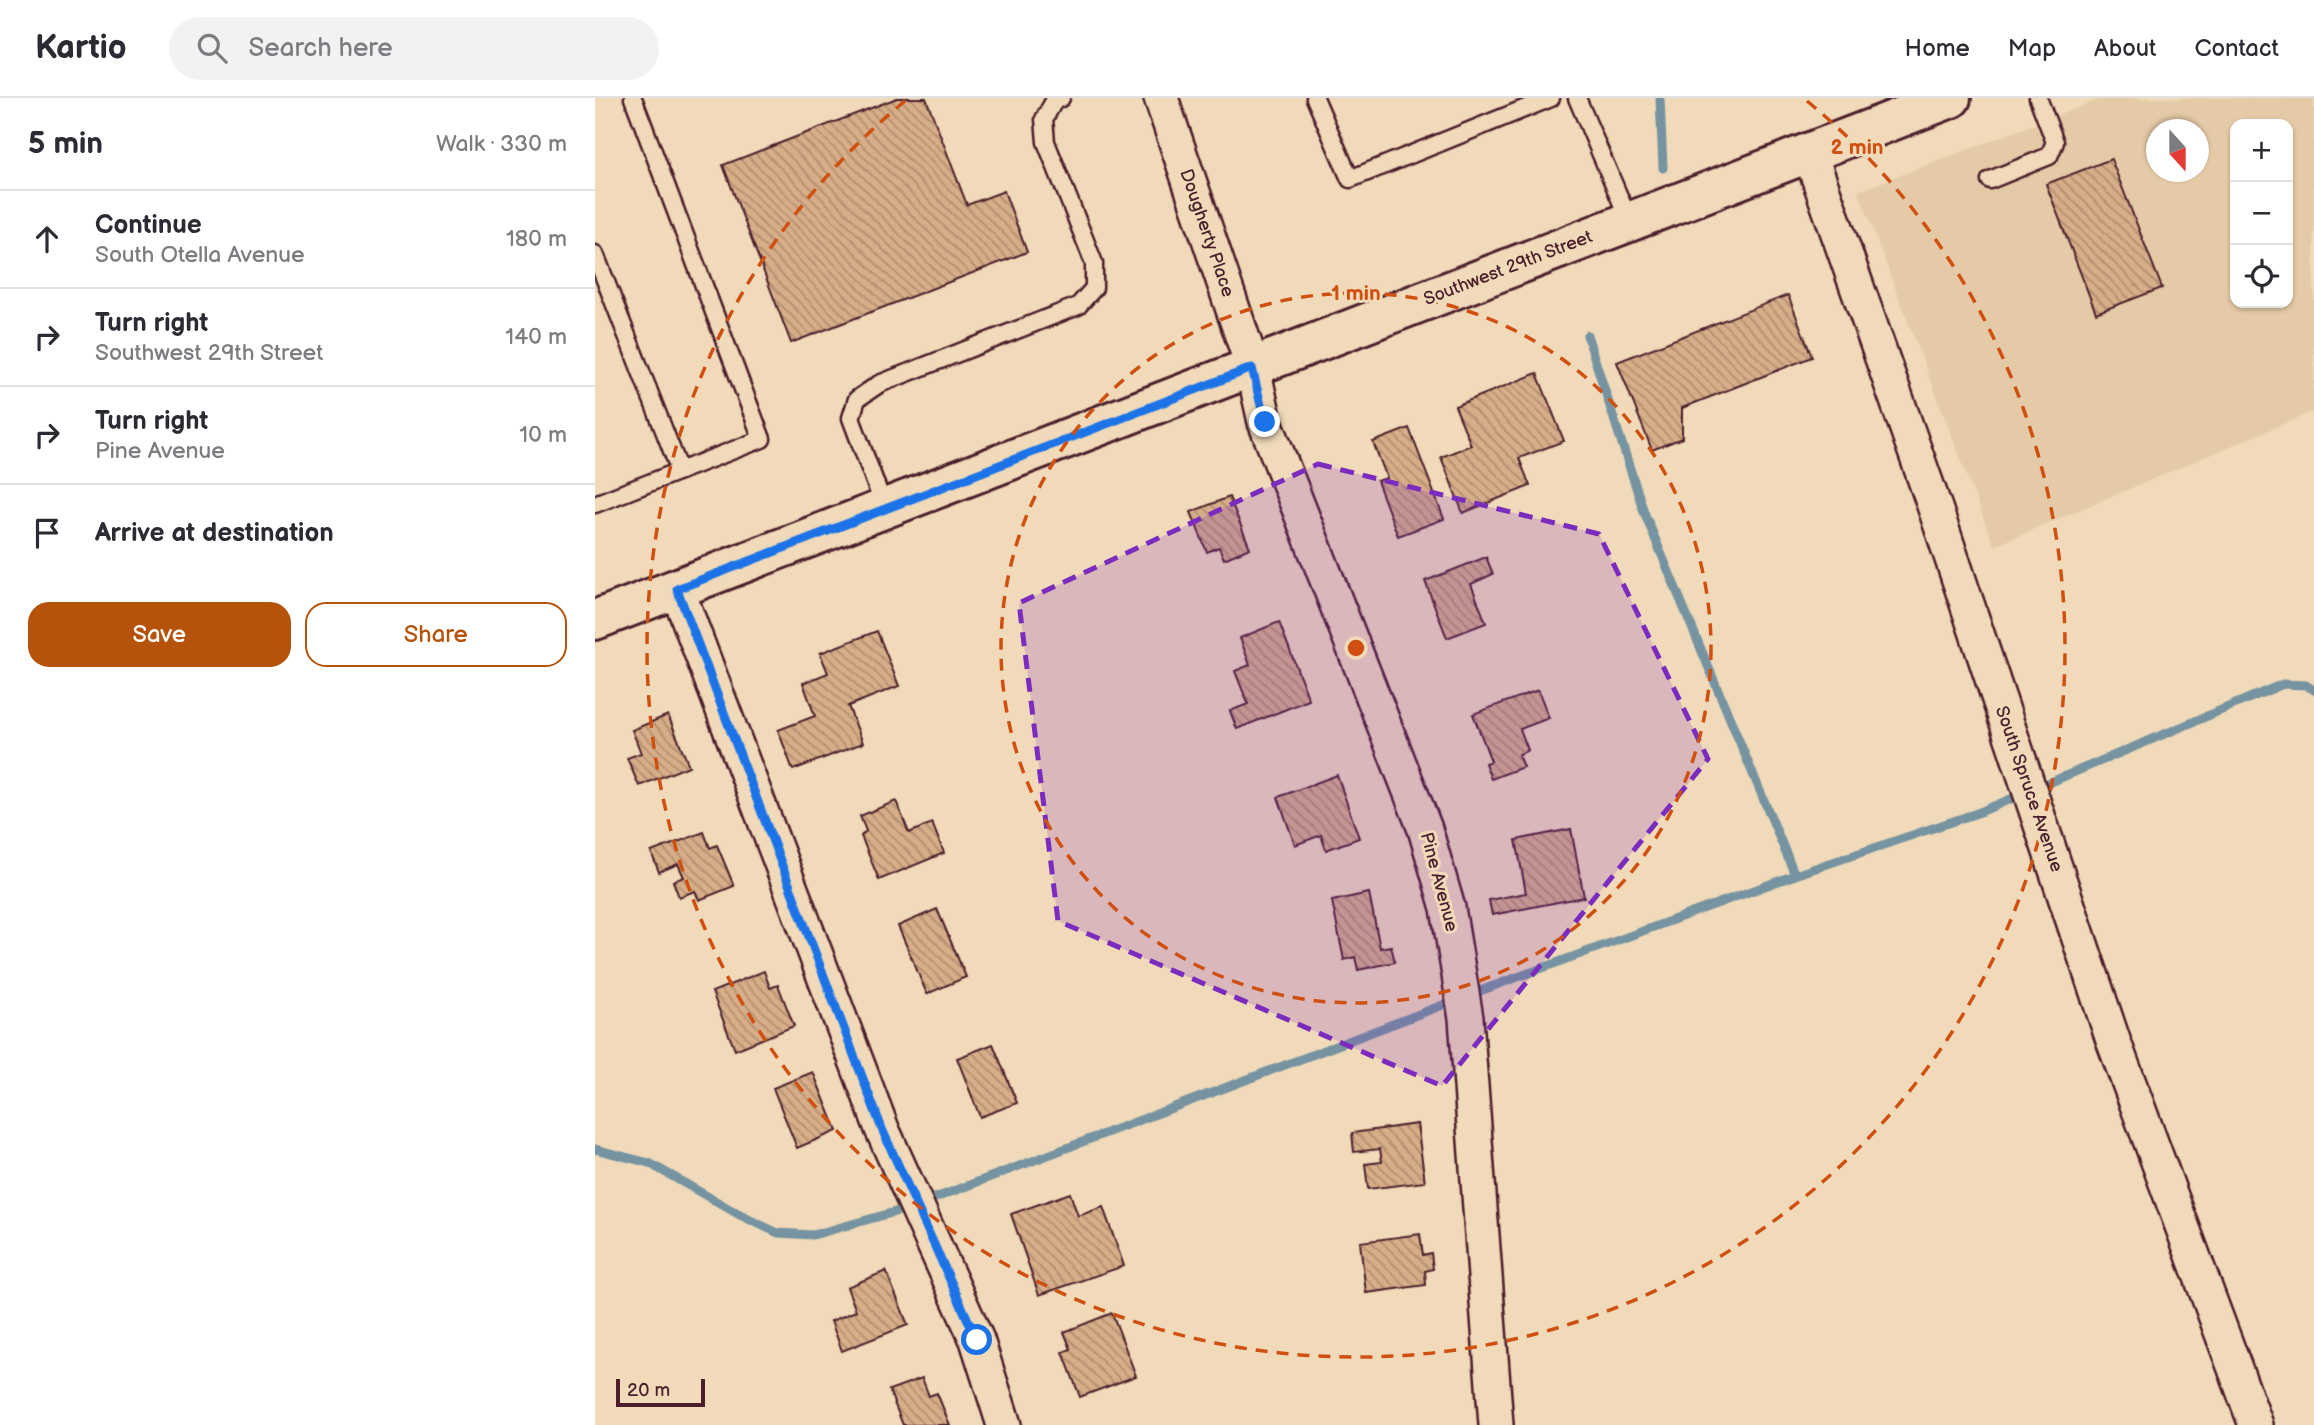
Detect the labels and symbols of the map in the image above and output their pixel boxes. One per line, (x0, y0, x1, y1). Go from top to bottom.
north arrow (2146, 119, 2209, 182)
text: 2 min (1830, 135, 1884, 160)
street label: Dougherty Place (1175, 166, 1239, 300)
street label: Southwest 29th Street (1421, 226, 1596, 310)
text: 1 min (1331, 281, 1381, 306)
route end (1249, 406, 1280, 437)
centre of rings (1344, 636, 1368, 660)
street label: South Spruce Avenue (1991, 703, 2067, 875)
street label: Pine Avenue (1416, 830, 1462, 934)
route start (961, 1324, 992, 1355)
scale bar (616, 1376, 705, 1408)

